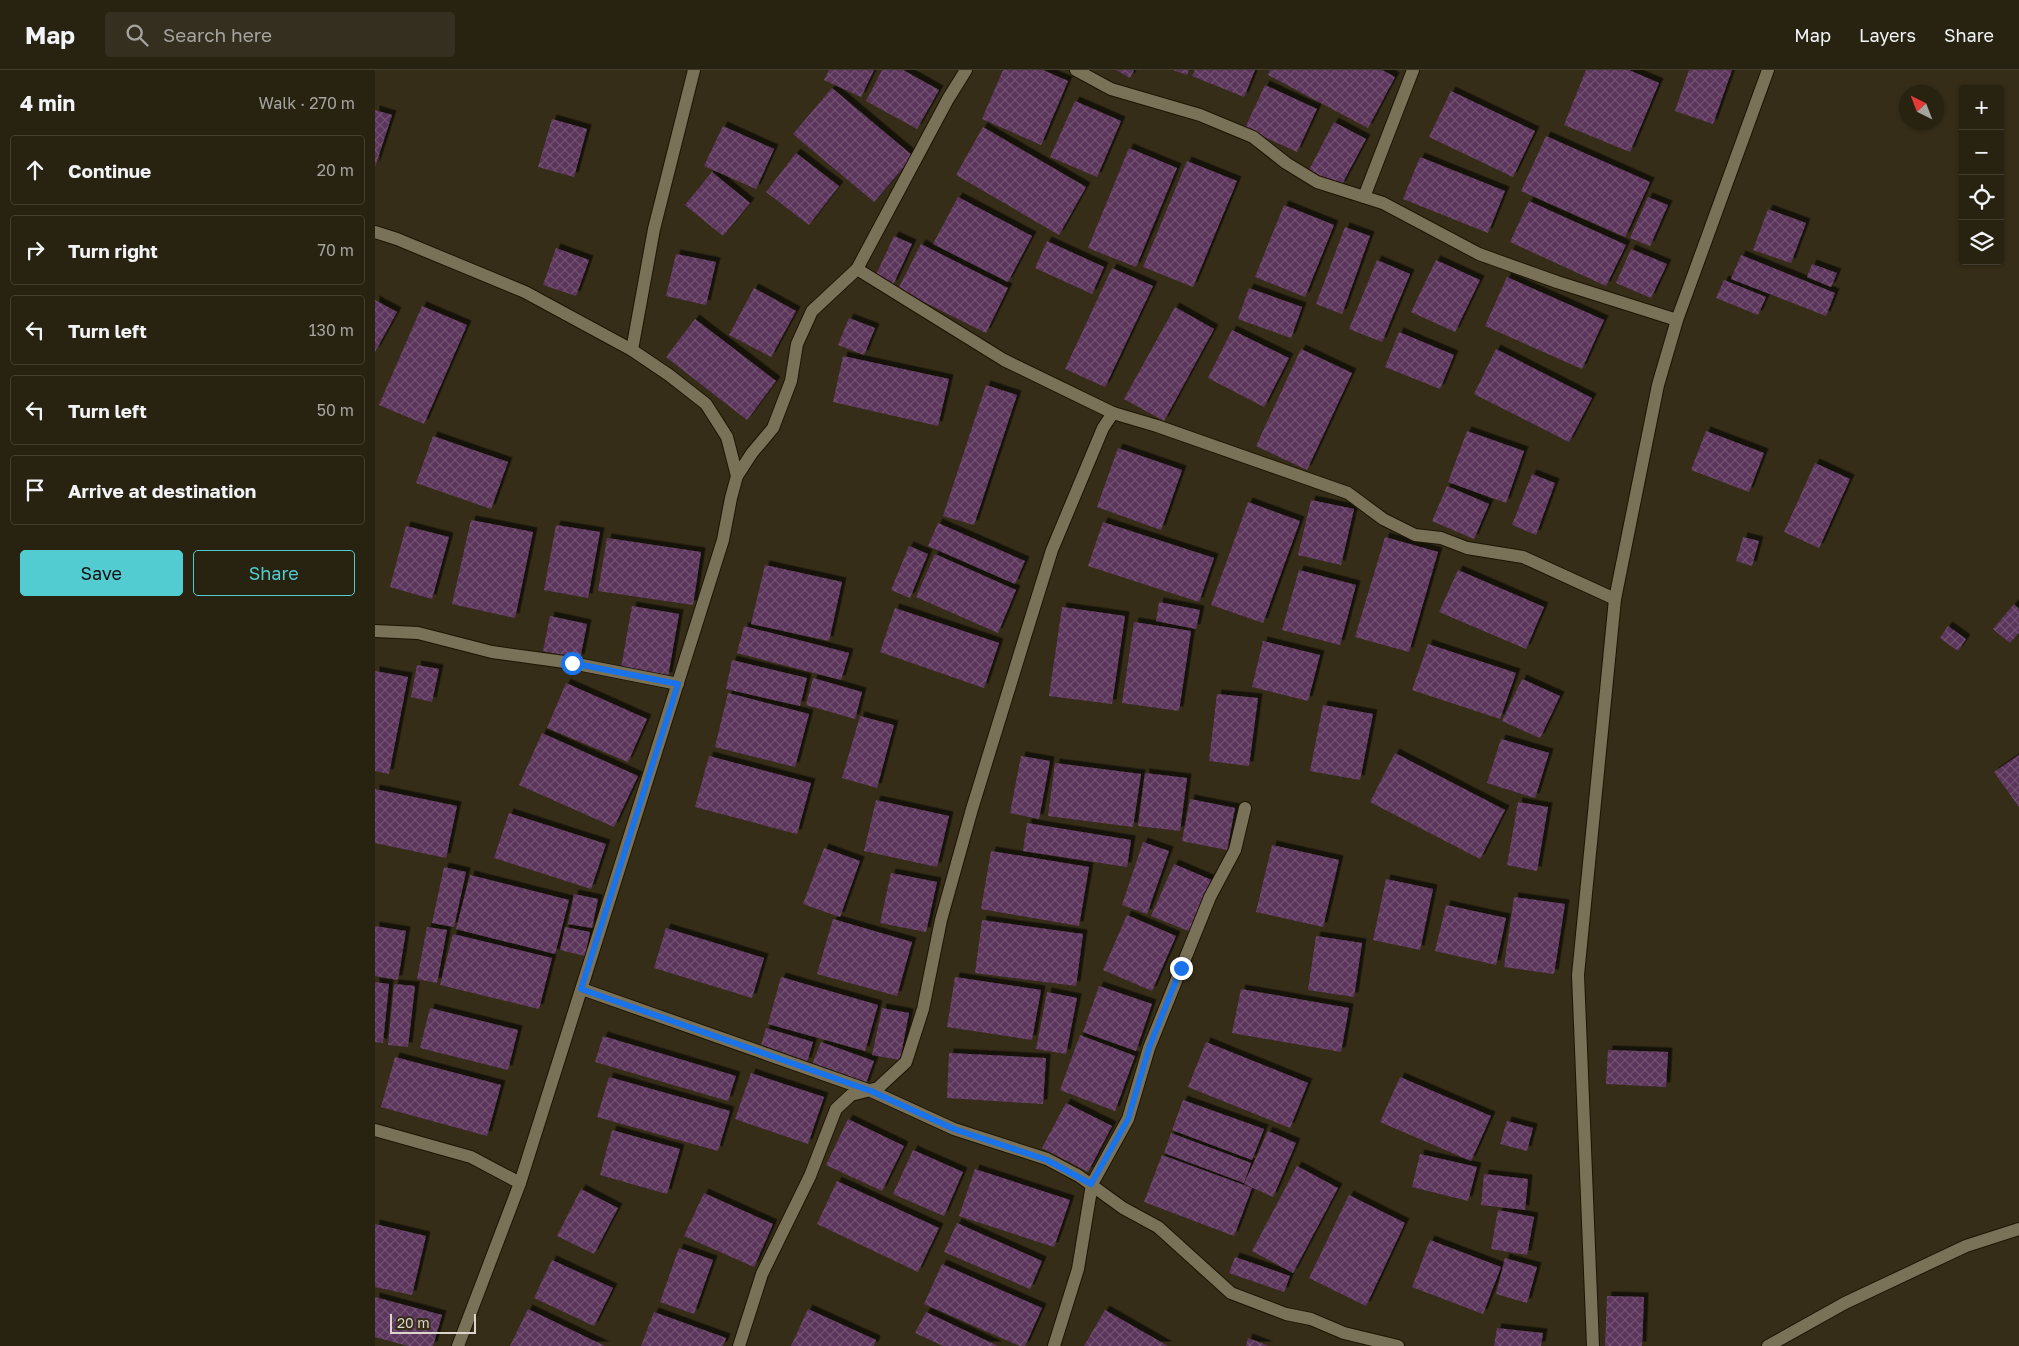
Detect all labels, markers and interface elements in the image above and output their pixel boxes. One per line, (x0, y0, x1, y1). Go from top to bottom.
search box (105, 12, 455, 57)
text: Map (25, 20, 75, 49)
icon: search (123, 21, 151, 49)
text: Search here (163, 23, 272, 46)
text: Map (1794, 24, 1831, 46)
text: Layers (1859, 24, 1916, 46)
text: Share (1944, 24, 1994, 46)
north arrow (1899, 85, 1944, 130)
map controls (1959, 85, 2004, 265)
button: + (1959, 85, 2004, 130)
text: 4 min (20, 90, 75, 116)
text: Walk · 270 m (258, 93, 355, 113)
button: − (1959, 130, 2004, 175)
icon: ahead (21, 156, 49, 184)
text: Continue (68, 159, 151, 182)
text: 20 m (317, 160, 354, 180)
button: locate (1959, 175, 2004, 220)
button: layers (1959, 220, 2004, 265)
icon: right (21, 236, 49, 264)
text: Turn right (68, 239, 158, 262)
text: 70 m (317, 240, 354, 260)
icon: left (21, 316, 49, 344)
text: Turn left (68, 319, 147, 342)
text: 130 m (309, 320, 354, 340)
icon: left (21, 396, 49, 424)
text: Turn left (68, 399, 147, 422)
text: 50 m (317, 400, 354, 420)
icon: arrive (21, 476, 49, 504)
text: Arrive at destination (68, 479, 256, 502)
button: Save (20, 550, 183, 596)
button: Share (193, 550, 355, 596)
route start (561, 652, 584, 675)
route end (1170, 957, 1193, 980)
scale bar (390, 1311, 476, 1334)
text: 20 m (397, 1314, 430, 1331)

